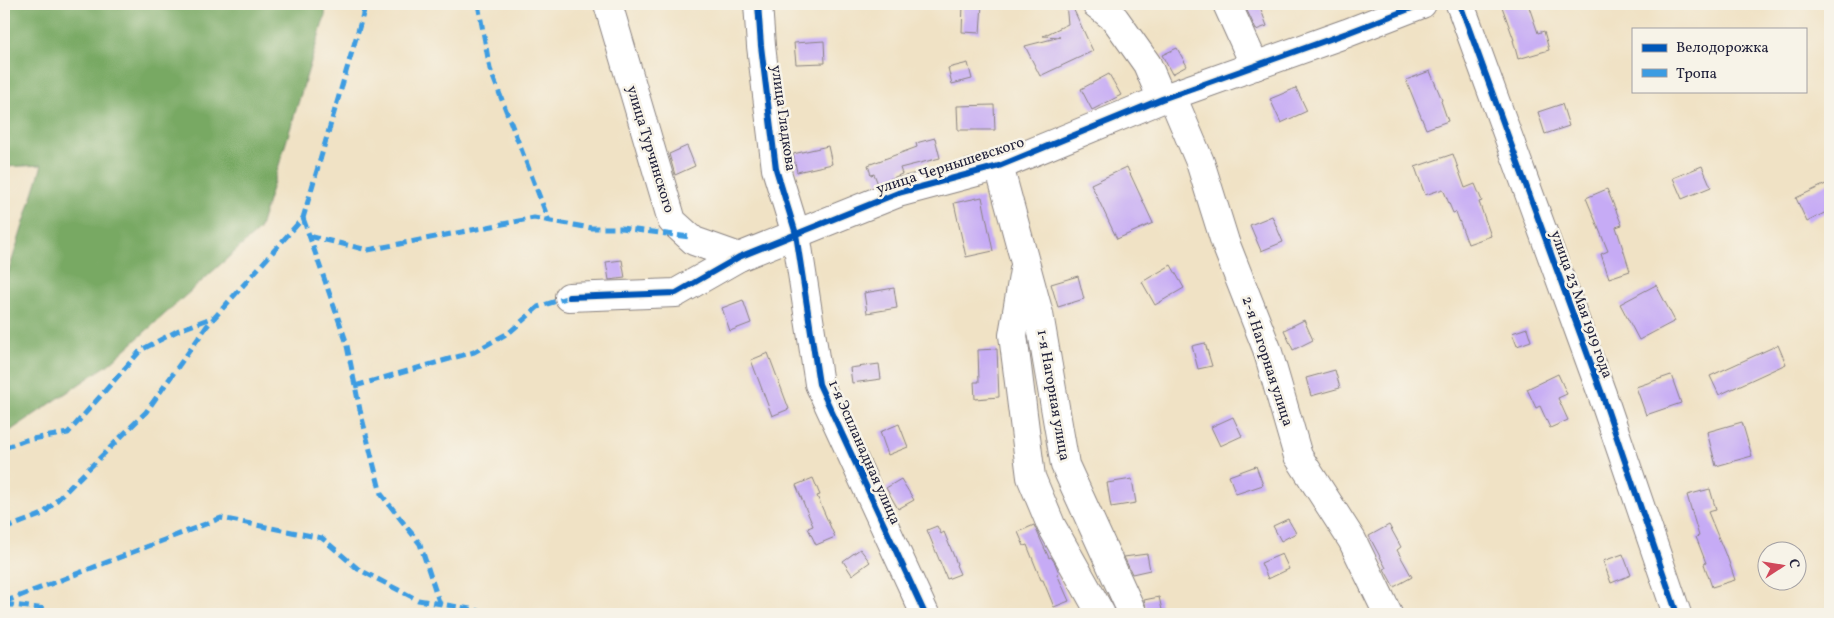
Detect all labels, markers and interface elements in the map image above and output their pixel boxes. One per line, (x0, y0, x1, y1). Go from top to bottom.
legend (1632, 28, 1806, 92)
text: Велодорожка (1676, 38, 1769, 59)
street label: улица Гладкова (765, 64, 800, 173)
text: Тропа (1676, 64, 1717, 85)
street label: улица Турчинского (620, 83, 679, 216)
street label: улица Чернышевского (874, 133, 1027, 200)
street label: улица 23 Мая 1919 года (1544, 228, 1617, 381)
street label: 2-я Нагорная улица (1236, 294, 1298, 429)
street label: 1-я Нагорная улица (1031, 328, 1074, 463)
street label: 1-я Эспланадная улица (822, 377, 905, 528)
north arrow (1756, 540, 1806, 590)
text: С (1783, 557, 1803, 570)

